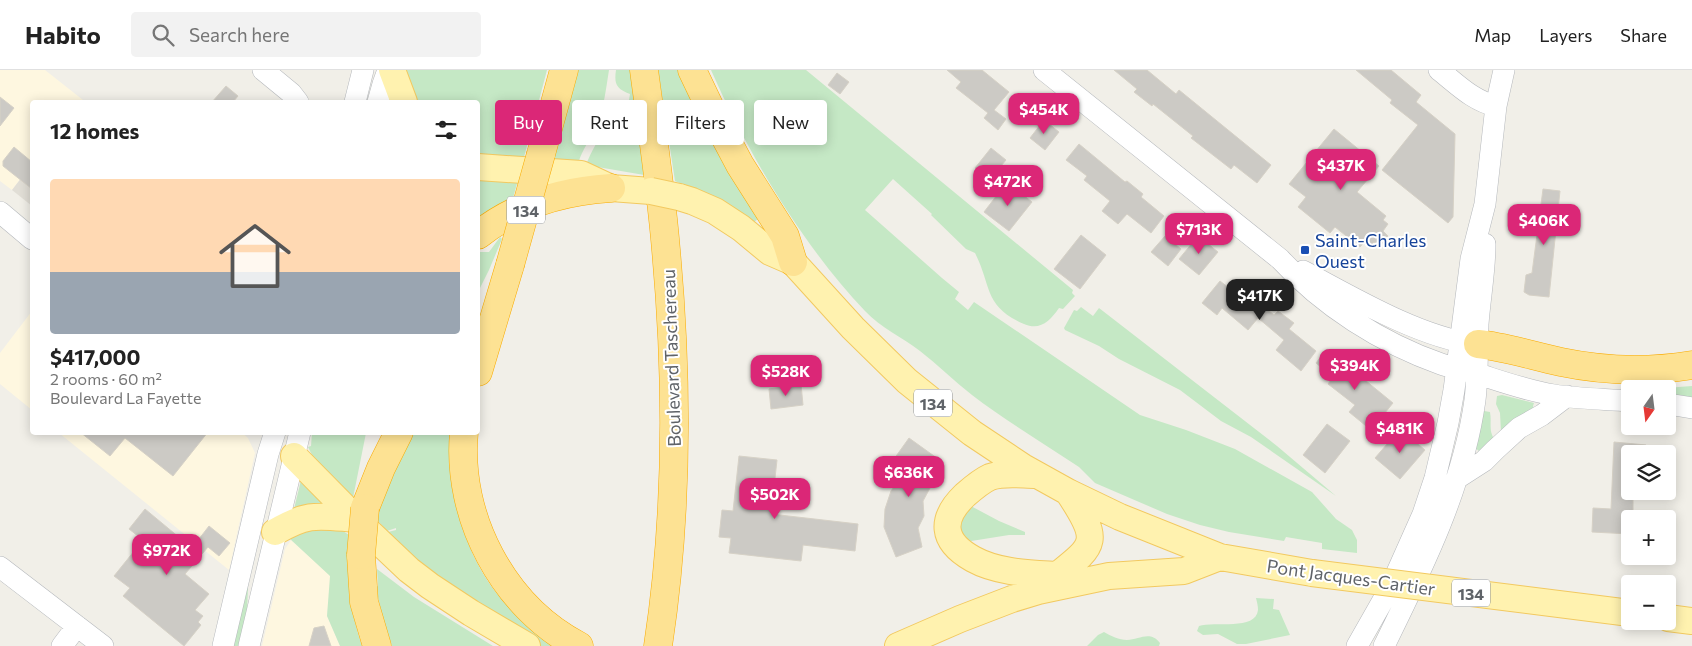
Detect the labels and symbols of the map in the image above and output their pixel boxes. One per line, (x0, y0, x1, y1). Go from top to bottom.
pin: $454K (1009, 92, 1079, 135)
pin: $437K (1306, 148, 1376, 191)
pin: $472K (973, 164, 1043, 207)
road number: 134 (507, 196, 545, 224)
pin: $406K (1509, 204, 1579, 246)
pin: $713K (1164, 212, 1234, 255)
place label: Saint-Charles Ouest (1315, 229, 1426, 272)
marker: Saint-Charles Ouest (1299, 244, 1311, 256)
street label: Boulevard Taschereau (657, 269, 685, 447)
pin: $417K (1225, 278, 1295, 321)
pin: $394K (1320, 348, 1390, 391)
pin: $528K (751, 354, 821, 397)
north arrow (1621, 380, 1676, 435)
road number: 134 (914, 389, 952, 416)
pin: $481K (1365, 412, 1435, 454)
pin: $636K (874, 456, 944, 498)
pin: $502K (740, 478, 810, 520)
pin: $972K (132, 534, 202, 576)
street label: Pont Jacques-Cartier (1265, 554, 1437, 600)
road number: 134 (1452, 579, 1490, 606)

